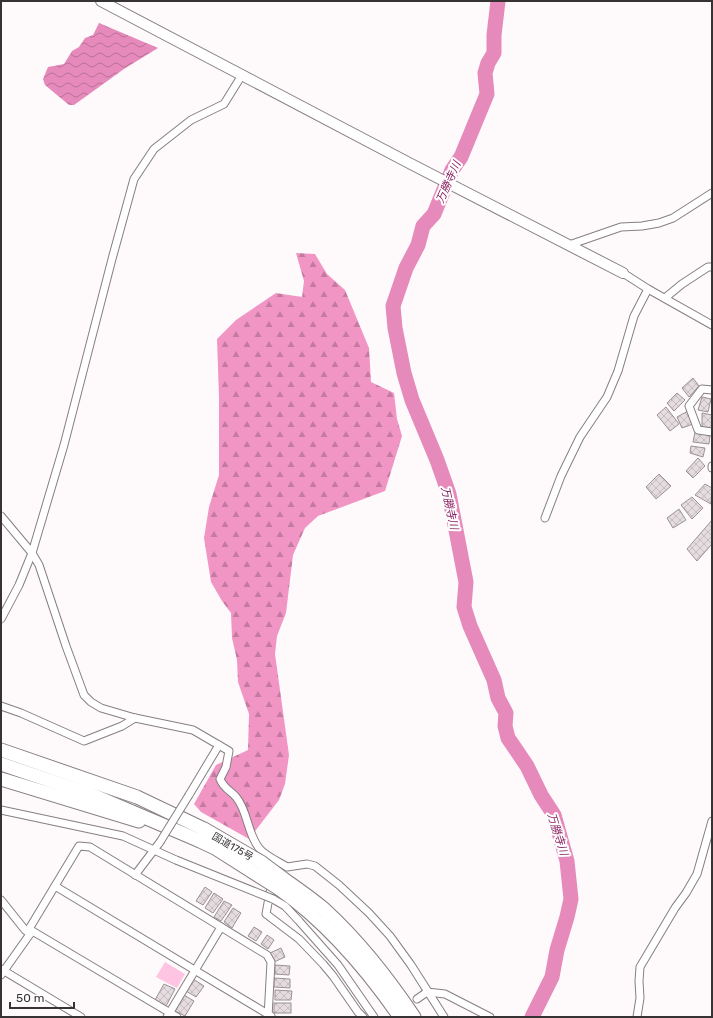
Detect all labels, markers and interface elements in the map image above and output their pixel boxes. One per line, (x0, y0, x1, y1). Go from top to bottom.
water label: 万勝寺川 (434, 159, 464, 205)
water label: 万勝寺川 (438, 485, 461, 532)
water label: 万勝寺川 (545, 811, 571, 858)
street label: 国道175号 (210, 830, 255, 863)
scale bar (10, 984, 74, 1010)
text: 50 m (16, 991, 44, 1005)

